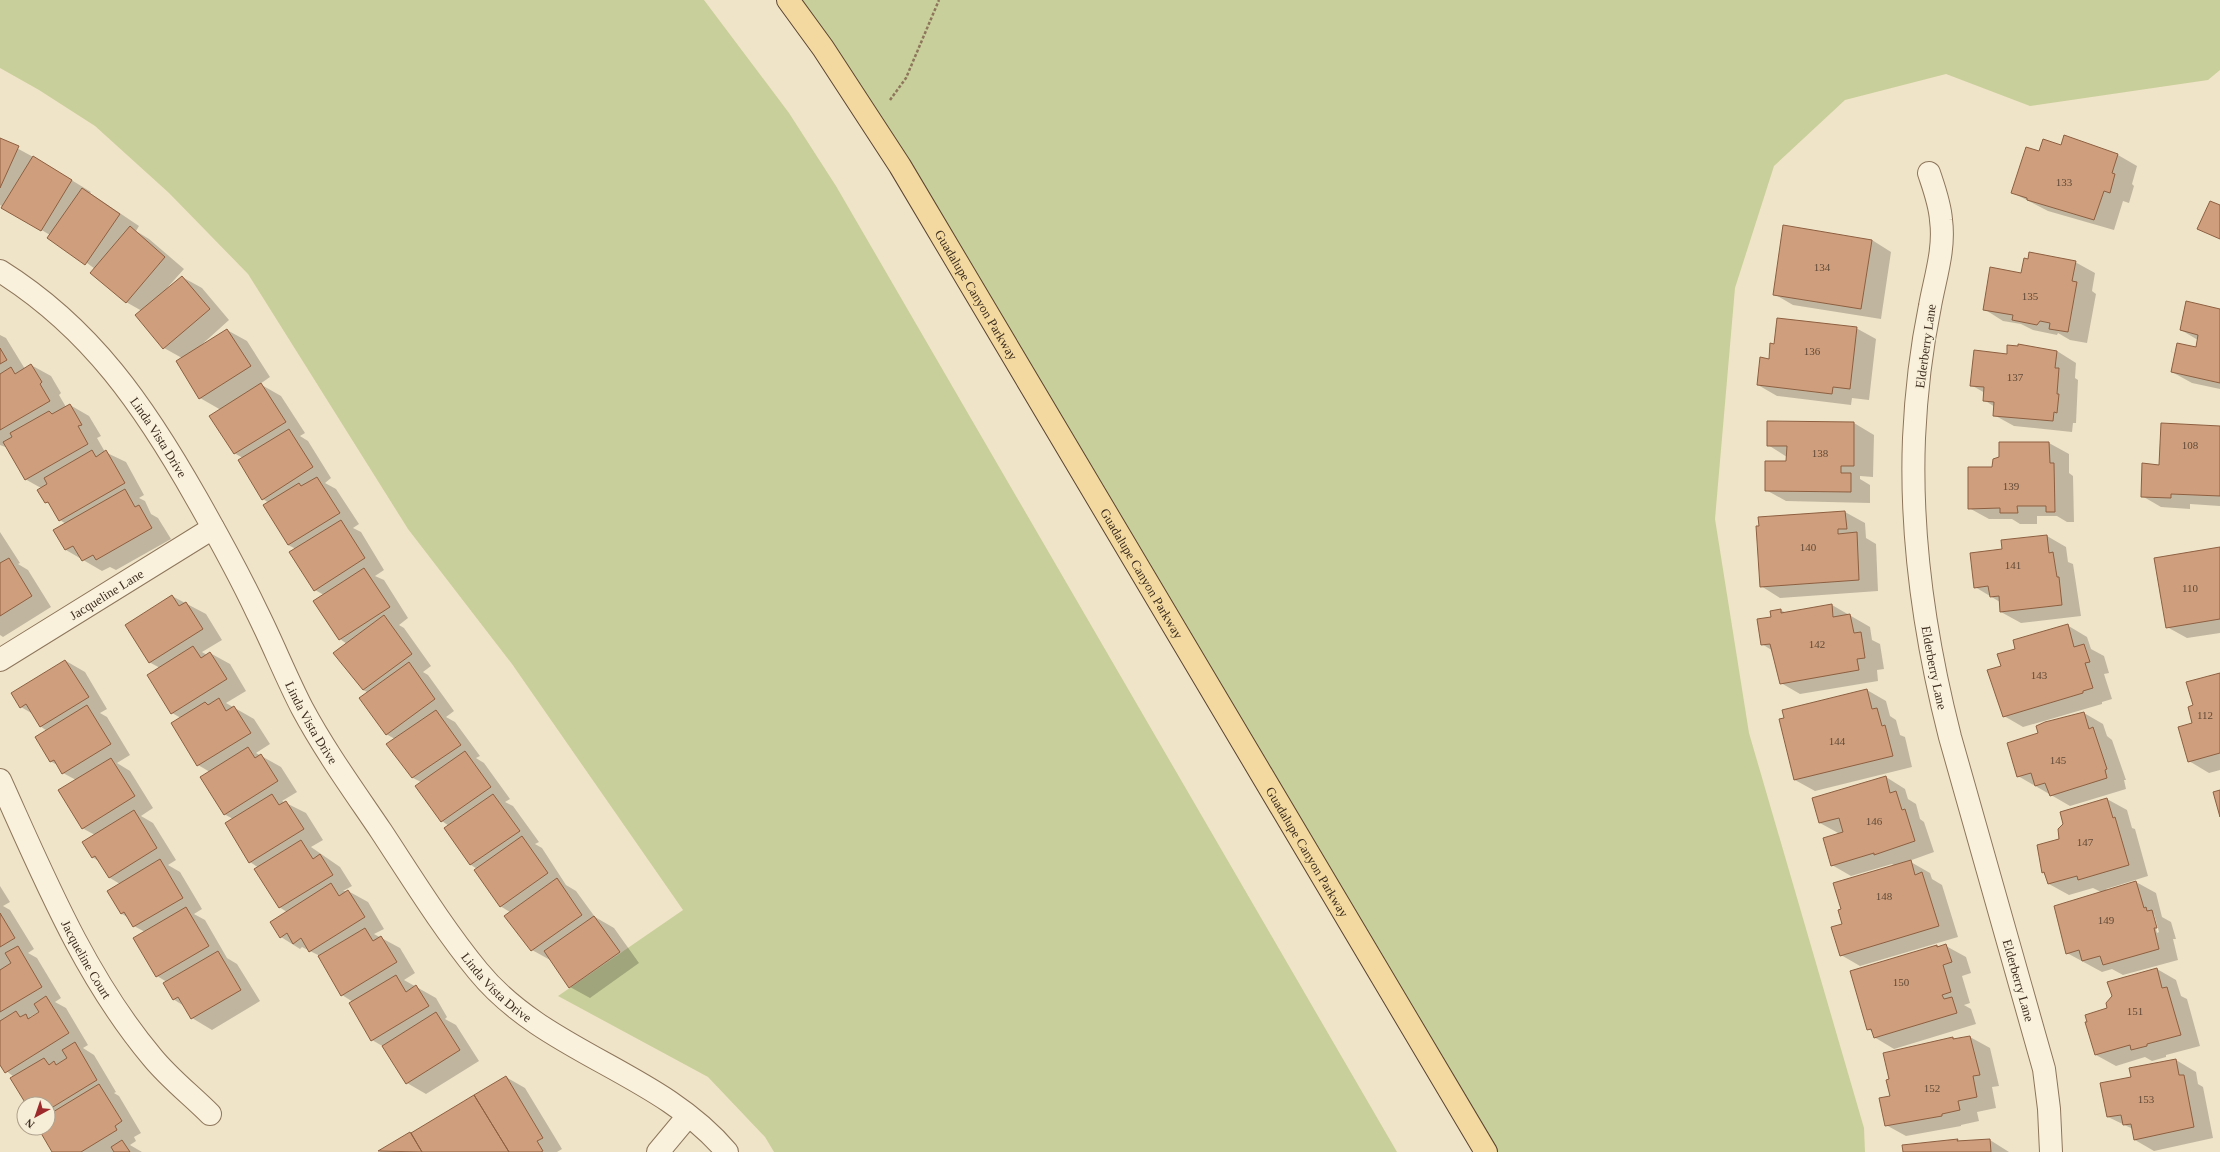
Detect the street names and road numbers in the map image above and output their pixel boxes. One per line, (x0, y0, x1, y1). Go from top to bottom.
street label: Guadalupe Canyon Parkway (932, 227, 1021, 363)
street label: Elderberry Lane (1912, 303, 1939, 389)
street label: Linda Vista Drive (127, 394, 190, 480)
street label: Guadalupe Canyon Parkway (1097, 506, 1186, 642)
street label: Jacqueline Lane (67, 566, 146, 623)
street label: Elderberry Lane (1919, 625, 1950, 711)
street label: Linda Vista Drive (282, 679, 341, 767)
street label: Guadalupe Canyon Parkway (1263, 784, 1352, 920)
street label: Jacqueline Court (58, 918, 114, 1002)
street label: Elderberry Lane (2000, 938, 2037, 1024)
street label: Linda Vista Drive (458, 950, 535, 1025)

